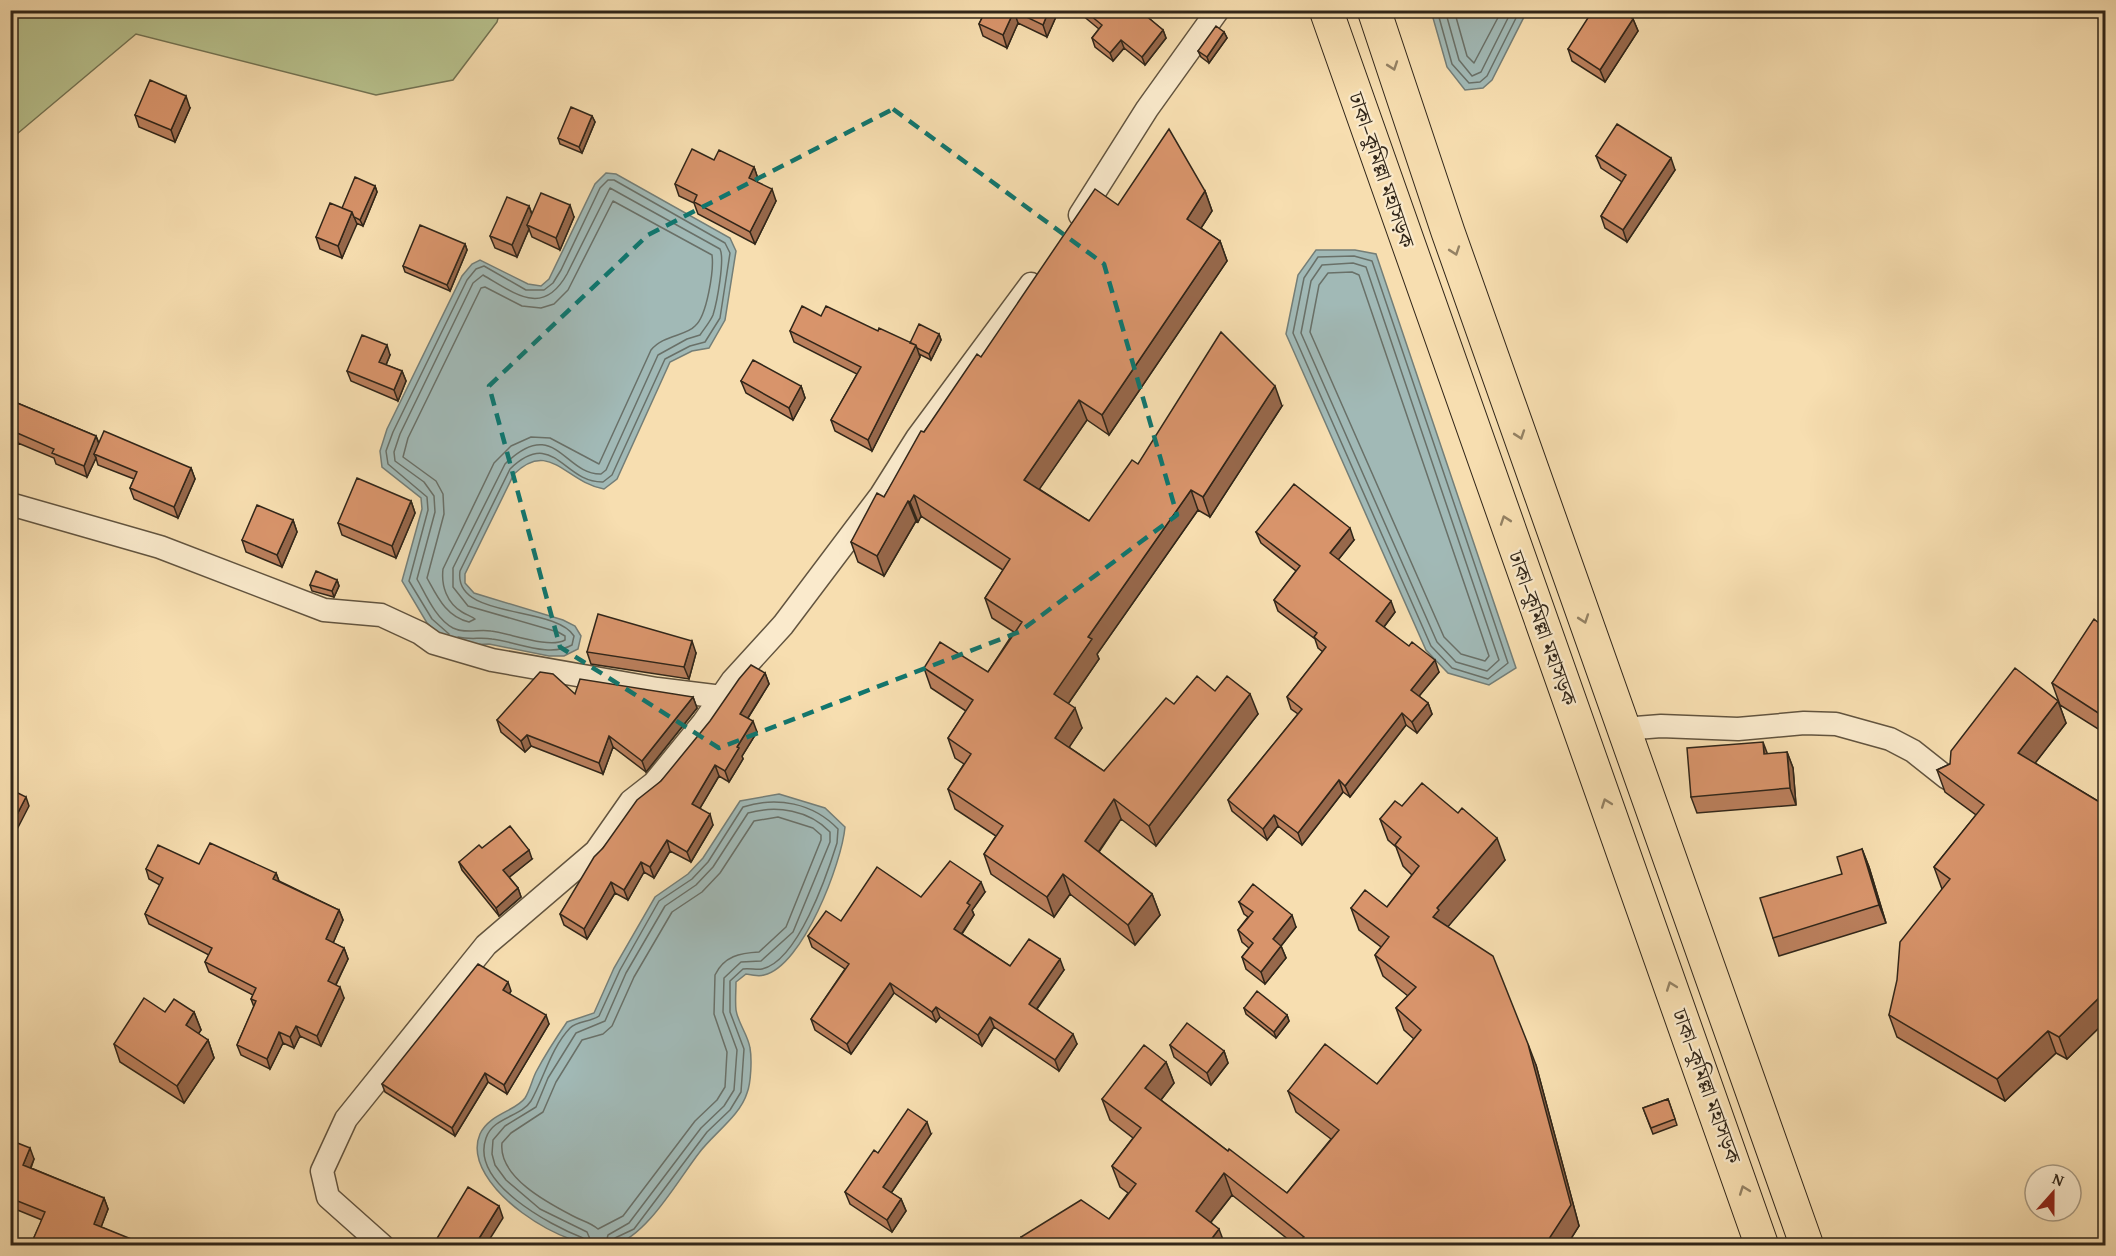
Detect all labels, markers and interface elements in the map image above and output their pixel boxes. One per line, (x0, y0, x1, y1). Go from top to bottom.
one-way arrow (1385, 60, 1398, 71)
street label: ঢাকা–কুমিল্লা মহাসড়ক (1341, 87, 1424, 253)
one-way arrow (1447, 245, 1460, 256)
one-way arrow (1512, 429, 1525, 440)
one-way arrow (1500, 515, 1512, 526)
street label: ঢাকা–কুমিল্লা মহাসড়ক (1500, 545, 1586, 711)
one-way arrow (1577, 613, 1590, 624)
one-way arrow (1600, 798, 1613, 809)
one-way arrow (1666, 982, 1679, 992)
street label: ঢাকা–কুমিল্লা মহাসড়ক (1664, 1003, 1750, 1169)
north arrow (2023, 1163, 2083, 1223)
text: N (2049, 1166, 2068, 1192)
one-way arrow (1739, 1185, 1752, 1196)

